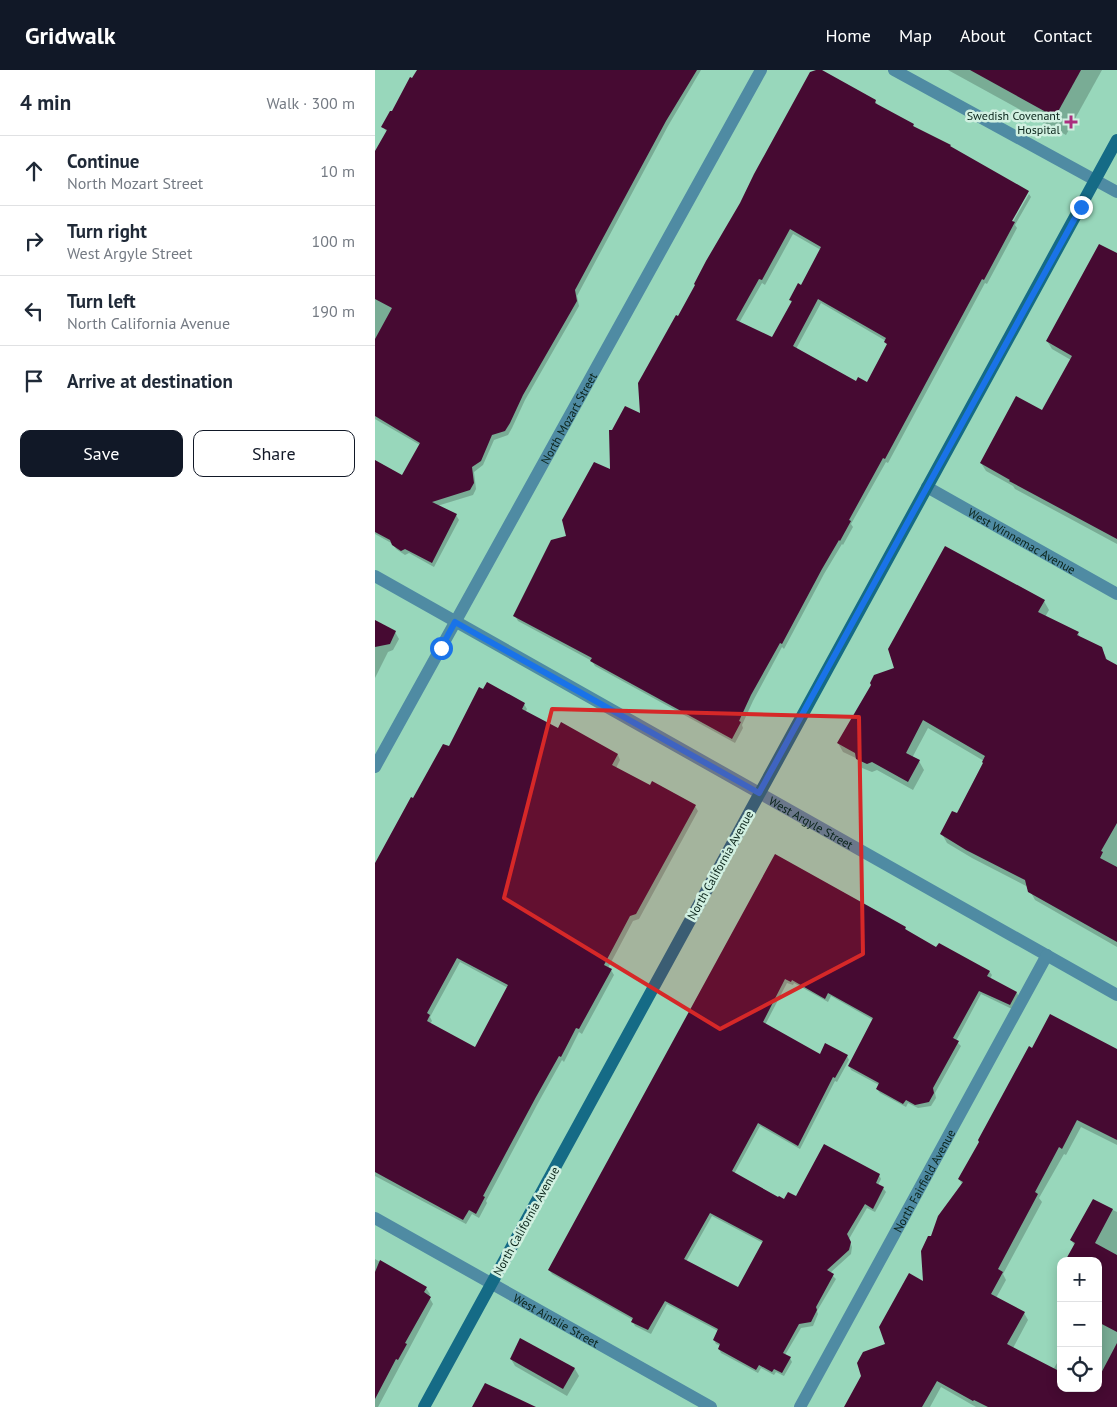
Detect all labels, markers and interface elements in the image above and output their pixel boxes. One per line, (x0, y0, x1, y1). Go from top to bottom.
text: Gridwalk (25, 20, 115, 51)
text: Home (825, 24, 871, 47)
text: Map (899, 24, 932, 47)
text: About (960, 24, 1006, 47)
text: Contact (1034, 24, 1092, 47)
text: 4 min (20, 89, 71, 116)
text: Walk · 300 m (266, 93, 355, 113)
place label: Swedish Covenant Hospital (967, 108, 1060, 137)
marker: Swedish Covenant Hospital (1064, 115, 1078, 129)
text: Continue (67, 149, 139, 173)
icon: ahead (20, 157, 48, 185)
text: 10 m (320, 161, 355, 181)
text: North Mozart Street (67, 173, 203, 193)
route end (1070, 196, 1093, 219)
text: Turn right (67, 219, 147, 243)
icon: right (20, 227, 48, 255)
text: 100 m (312, 231, 355, 251)
text: West Argyle Street (67, 243, 192, 263)
text: Turn left (67, 289, 136, 313)
icon: left (20, 297, 48, 325)
text: 190 m (312, 301, 355, 321)
text: North California Avenue (67, 313, 230, 333)
icon: arrive (20, 367, 48, 395)
text: Arrive at destination (67, 369, 233, 393)
street label: North Mozart Street (537, 370, 600, 466)
button: Save (20, 430, 183, 477)
button: Share (193, 430, 355, 477)
street label: West Winnemac Avenue (965, 504, 1078, 577)
route start (430, 637, 453, 660)
street label: West Argyle Street (767, 793, 856, 852)
street label: North California Avenue (684, 808, 756, 922)
street label: North Fairfield Avenue (890, 1126, 958, 1235)
street label: North California Avenue (490, 1164, 562, 1278)
map controls (1057, 1257, 1102, 1392)
button: + (1057, 1257, 1102, 1302)
street label: West Ainslie Street (511, 1290, 602, 1350)
button: − (1057, 1302, 1102, 1347)
button: locate (1057, 1347, 1102, 1392)

